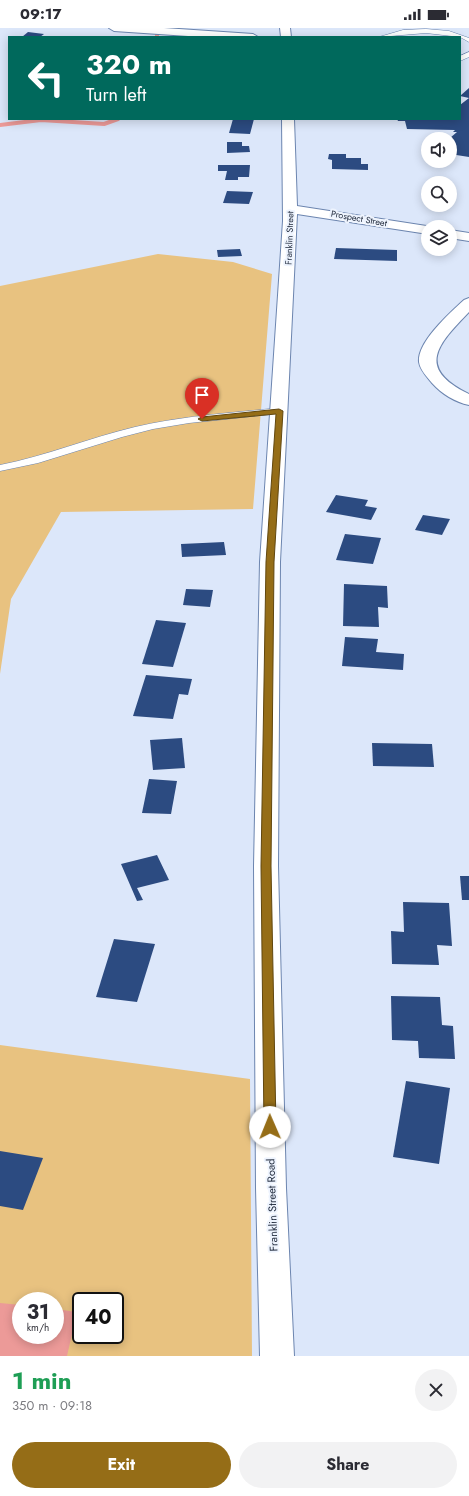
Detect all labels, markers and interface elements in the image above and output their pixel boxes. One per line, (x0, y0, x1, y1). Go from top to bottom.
text: 09:17 (20, 3, 61, 25)
text: 320 m (86, 44, 172, 85)
icon: left (20, 52, 72, 104)
text: Turn left (86, 82, 146, 108)
map controls (421, 132, 457, 256)
button: sound (421, 132, 457, 168)
button: search (421, 176, 457, 212)
street label: Prospect Street (330, 207, 389, 229)
street label: Franklin Street (282, 210, 296, 265)
button: layers (421, 220, 457, 256)
pin (185, 378, 219, 419)
icon: arrive (191, 384, 213, 406)
position arrow (249, 1106, 291, 1148)
street label: Franklin Street Road (262, 1158, 282, 1252)
speed limit sign: 40 (72, 1292, 124, 1344)
text: 31 (27, 1298, 49, 1327)
text: km/h (27, 1320, 49, 1335)
text: 1 min (12, 1363, 72, 1398)
button: close (415, 1369, 457, 1411)
text: 350 m · 09:18 (12, 1396, 92, 1415)
button: Exit (12, 1442, 231, 1488)
button: Share (239, 1442, 457, 1488)

